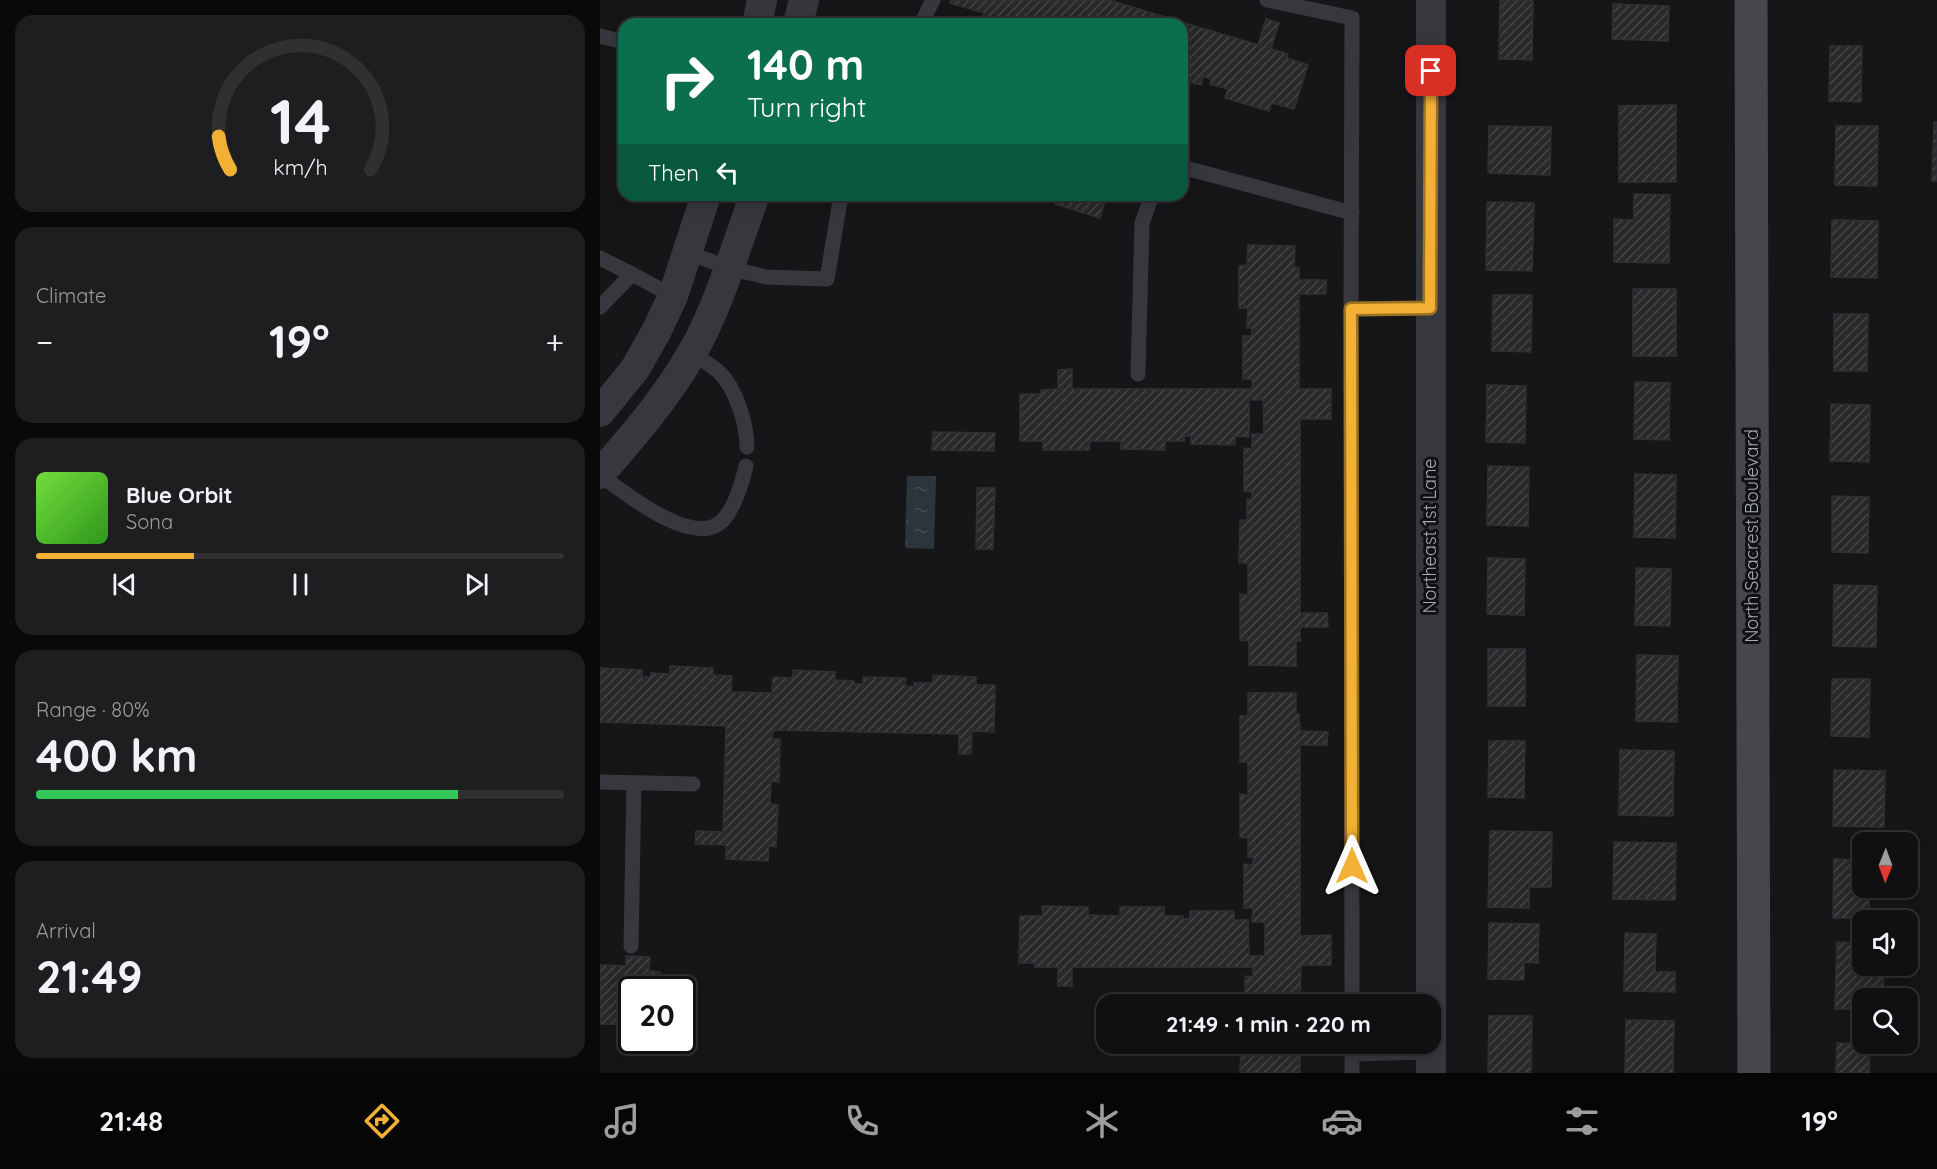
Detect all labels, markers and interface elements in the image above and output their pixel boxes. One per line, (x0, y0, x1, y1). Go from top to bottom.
text: 140 m (747, 38, 864, 91)
icon: right (648, 42, 726, 120)
pin (1405, 45, 1456, 96)
icon: arrive (1414, 54, 1447, 87)
text: 14 (270, 82, 330, 160)
text: Turn right (747, 90, 866, 124)
text: km/h (273, 155, 327, 181)
icon: left (711, 156, 744, 189)
text: Then (648, 159, 699, 187)
text: Climate (36, 283, 106, 308)
text: 19° (269, 313, 330, 369)
text: − (36, 321, 53, 362)
text: + (545, 321, 564, 362)
street label: North Seacrest Boulevard (1740, 429, 1763, 643)
street label: Northeast 1st Lane (1418, 458, 1441, 614)
text: Blue Orbit (126, 481, 232, 509)
text: Sona (126, 509, 173, 534)
icon: previous (108, 568, 141, 601)
icon: pause (284, 568, 317, 601)
icon: next (460, 568, 493, 601)
text: Range · 80% (36, 697, 150, 722)
text: 400 km (36, 727, 197, 783)
north arrow (1852, 832, 1918, 898)
map controls (1852, 832, 1918, 1054)
position arrow (1320, 834, 1384, 898)
button: sound (1852, 910, 1918, 976)
text: Arrival (36, 918, 96, 943)
text: 21:49 (36, 948, 143, 1004)
speed limit sign: 20 (618, 976, 696, 1054)
button: search (1852, 988, 1918, 1054)
text: 21:49 · 1 min · 220 m (1166, 1010, 1371, 1038)
icon: directions (361, 1100, 403, 1142)
icon: music (601, 1100, 643, 1142)
icon: phone (841, 1100, 883, 1142)
icon: climate (1081, 1100, 1123, 1142)
icon: car (1321, 1100, 1363, 1142)
icon: filters (1561, 1100, 1603, 1142)
text: 21:48 (99, 1104, 163, 1138)
text: 19° (1802, 1104, 1838, 1138)

